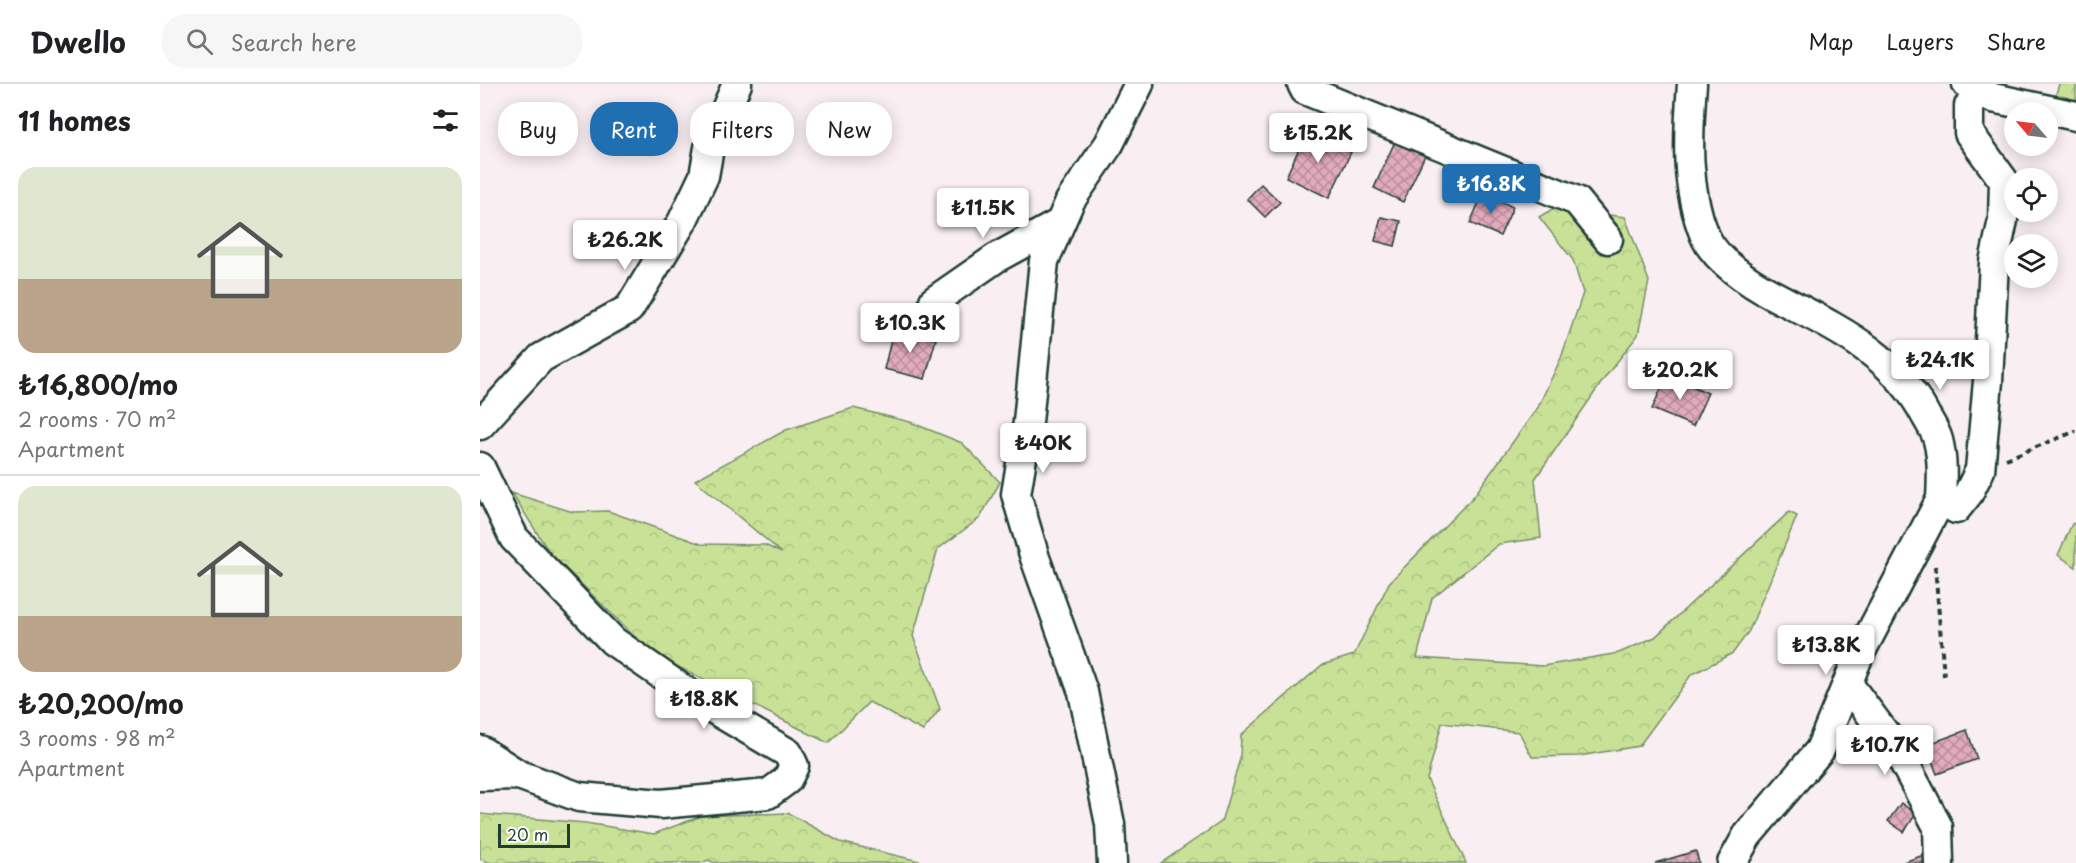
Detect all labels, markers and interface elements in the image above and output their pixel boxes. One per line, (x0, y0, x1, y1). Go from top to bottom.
search box (162, 14, 582, 68)
text: Dwello (30, 20, 126, 63)
icon: search (183, 25, 216, 58)
text: Search here (231, 25, 357, 58)
text: Map (1809, 25, 1853, 57)
text: Layers (1886, 25, 1954, 57)
text: Share (1987, 25, 2046, 57)
text: 11 homes (18, 101, 131, 140)
chip: Buy (498, 102, 578, 156)
chip: Rent (590, 102, 678, 156)
chip: Filters (690, 102, 794, 156)
chip: New (806, 102, 892, 156)
north arrow (2004, 102, 2058, 156)
map controls (2004, 102, 2058, 288)
icon: filters (429, 104, 462, 137)
pin: ₺15.2K (1269, 113, 1367, 164)
text: ₺15.2K (1283, 117, 1353, 147)
pin: ₺16.8K (1442, 164, 1540, 215)
text: ₺16.8K (1456, 168, 1526, 198)
button: locate (2004, 168, 2058, 222)
pin: ₺11.5K (934, 188, 1032, 239)
text: ₺11.5K (951, 192, 1015, 222)
icon: home (186, 206, 294, 314)
pin: ₺26.2K (576, 220, 674, 271)
text: ₺26.2K (587, 224, 663, 254)
button: layers (2004, 234, 2058, 288)
pin: ₺10.3K (861, 303, 959, 354)
text: ₺10.3K (874, 307, 946, 337)
pin: ₺24.1K (1891, 340, 1989, 391)
text: ₺24.1K (1905, 344, 1975, 374)
pin: ₺20.2K (1631, 350, 1729, 401)
text: ₺20.2K (1642, 354, 1718, 384)
text: ₺16,800/mo (18, 365, 178, 404)
text: 2 rooms · 70 m² (18, 404, 176, 434)
pin: ₺40K (1007, 423, 1079, 474)
text: ₺40K (1014, 427, 1072, 457)
text: Apartment (18, 434, 125, 464)
icon: home (186, 525, 294, 633)
pin: ₺13.8K (1777, 625, 1875, 676)
text: ₺13.8K (1791, 629, 1861, 659)
pin: ₺18.8K (655, 679, 753, 730)
text: ₺18.8K (669, 683, 739, 713)
text: ₺20,200/mo (18, 684, 184, 723)
text: 3 rooms · 98 m² (18, 723, 176, 753)
pin: ₺10.7K (1836, 725, 1934, 776)
text: ₺10.7K (1850, 729, 1920, 759)
text: Apartment (18, 753, 125, 783)
scale bar (498, 821, 570, 848)
text: 20 m (507, 822, 548, 846)

